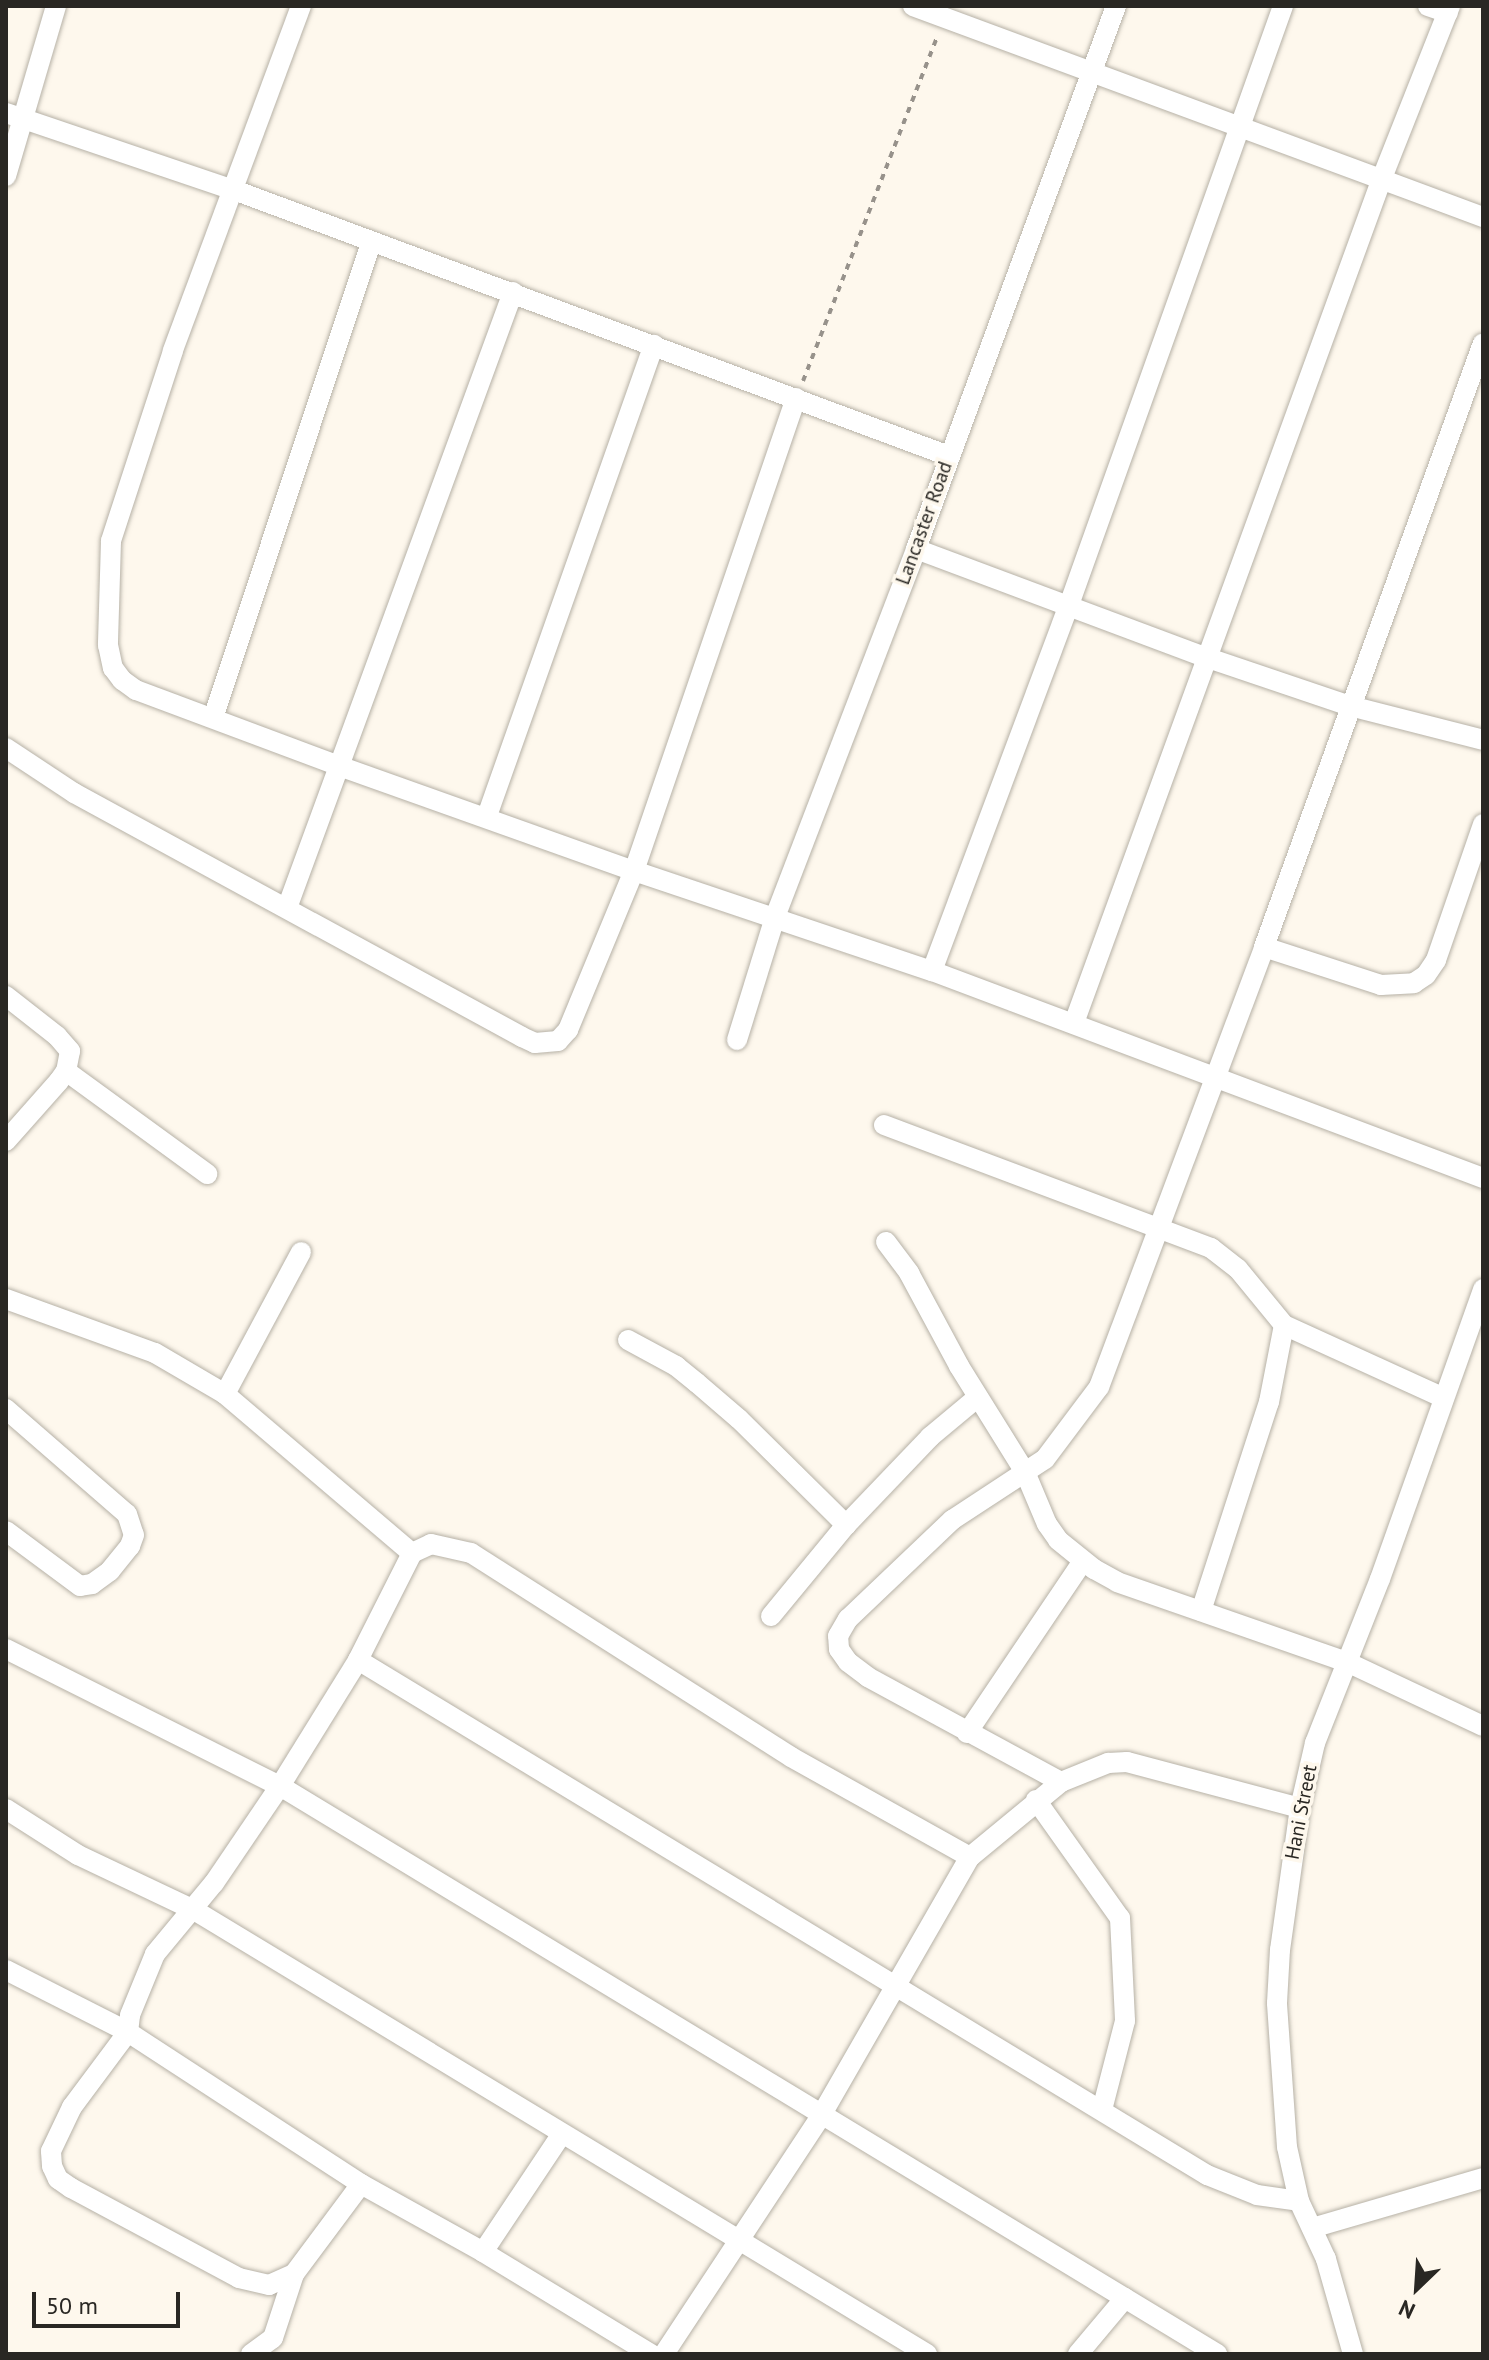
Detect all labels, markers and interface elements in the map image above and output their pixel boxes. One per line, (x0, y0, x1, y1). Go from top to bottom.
street label: Lancaster Road (891, 458, 957, 588)
street label: Hani Street (1280, 1763, 1322, 1861)
north arrow (1377, 2248, 1457, 2328)
scale bar (36, 2276, 184, 2326)
text: 50 m (46, 2290, 98, 2321)
text: N (1394, 2294, 1419, 2325)

